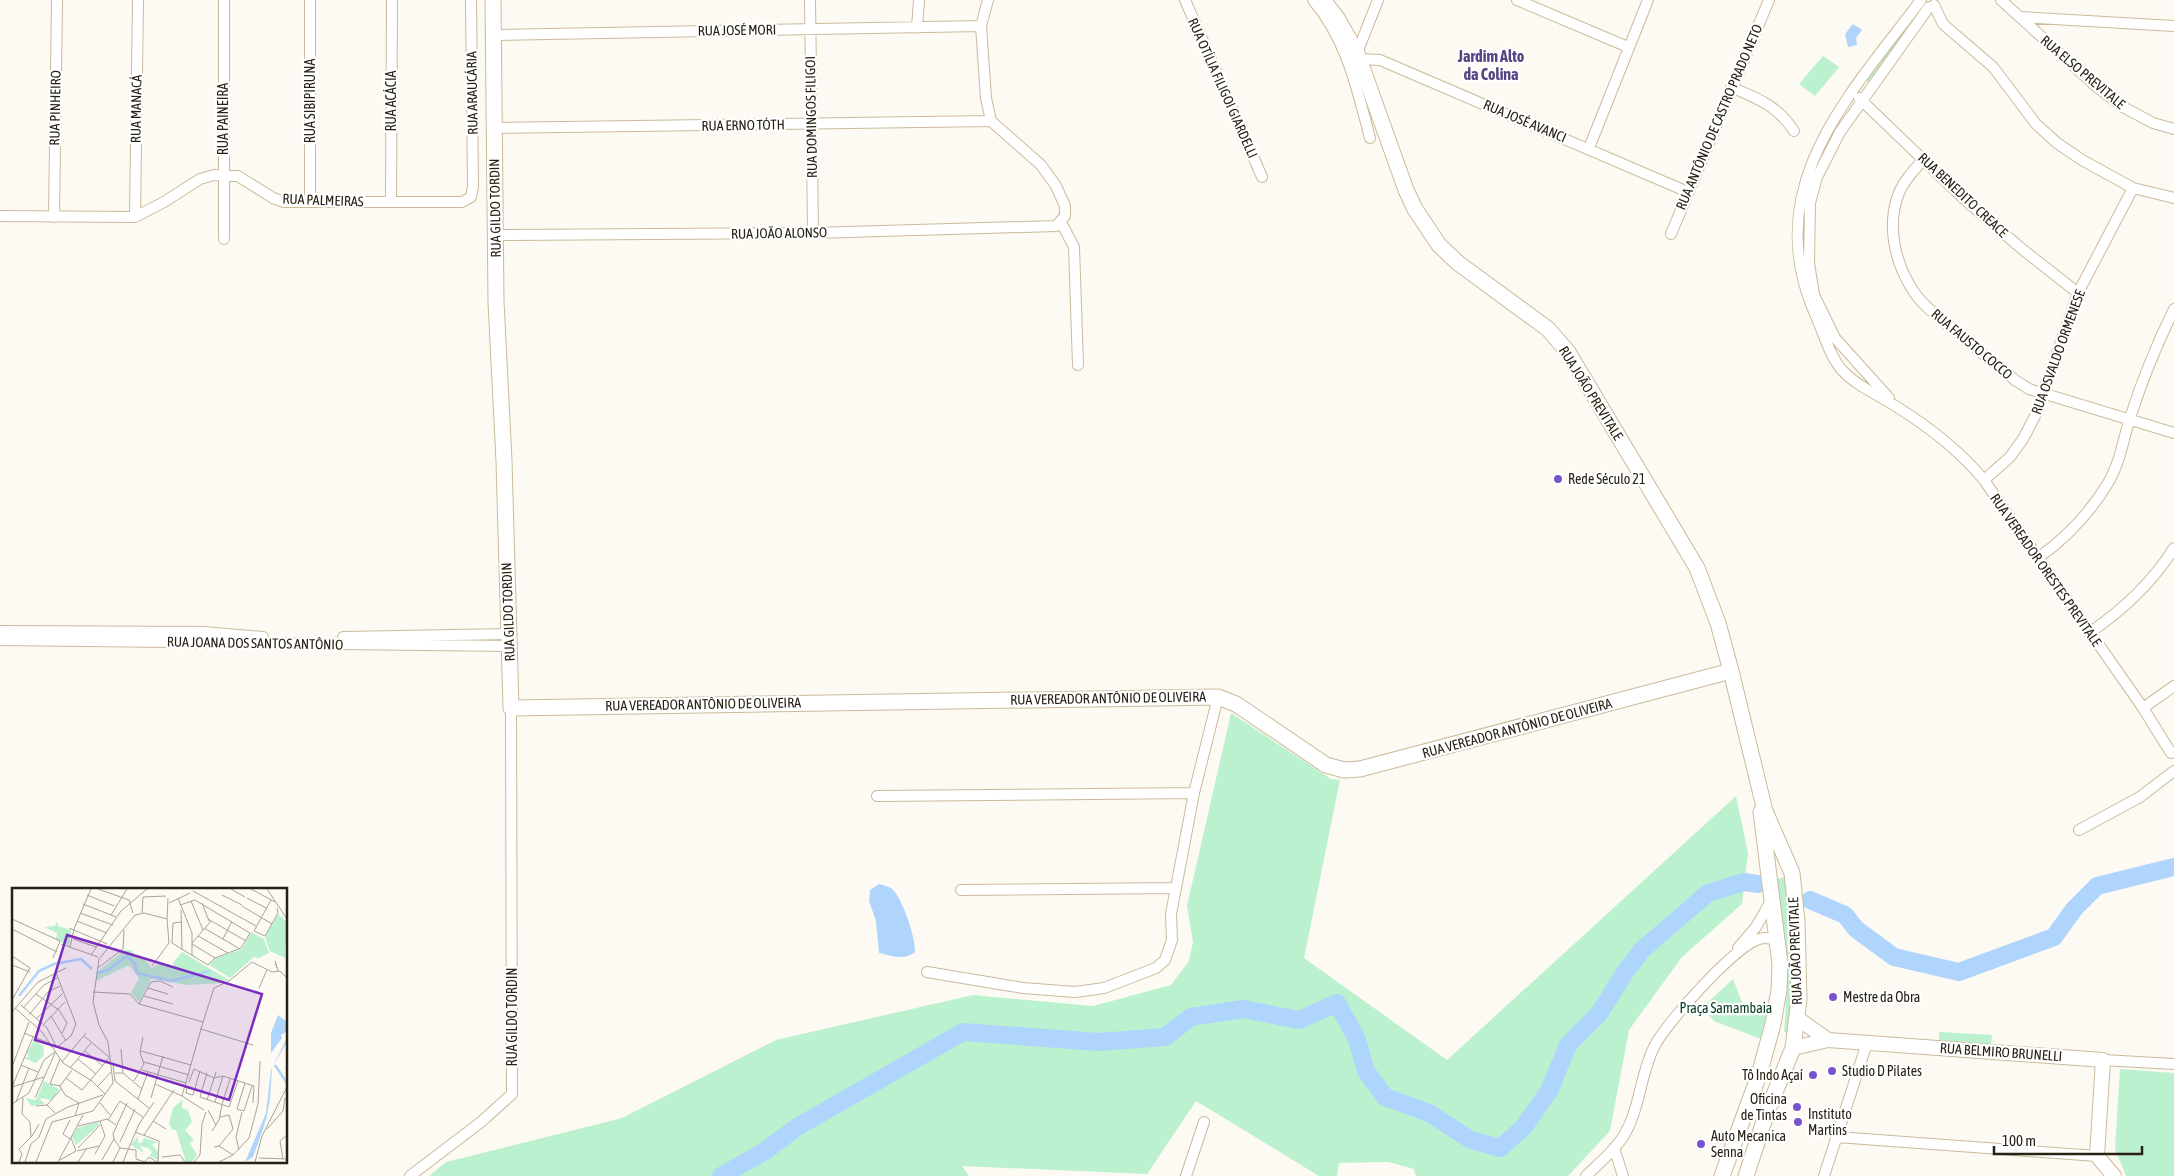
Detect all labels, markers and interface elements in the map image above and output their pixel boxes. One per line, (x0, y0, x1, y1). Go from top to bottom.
street label: RUA OTÍLIA FILIGOI GIARDELLI (1185, 15, 1261, 161)
street label: RUA JOSÉ MORI (698, 21, 776, 39)
street label: RUA ANTÔNIO DE CASTRO PRADO NETO (1673, 22, 1765, 212)
street label: RUA ELSO PREVITALE (2037, 32, 2129, 112)
district label: Jardim Alto da Colina (1457, 47, 1525, 83)
street label: RUA ARAUCÁRIA (463, 51, 481, 135)
street label: RUA DOMINGOS FILIGOI (802, 56, 820, 178)
street label: RUA SIBIPIRUNA (302, 59, 318, 143)
street label: RUA PINHEIRO (46, 70, 64, 146)
street label: RUA ACÁCIA (383, 70, 399, 131)
street label: RUA MANACÁ (127, 74, 145, 143)
street label: RUA PAINEIRA (215, 83, 231, 155)
street label: RUA JOSÉ AVANCI (1481, 96, 1569, 146)
street label: RUA ERNO TÓTH (701, 116, 785, 134)
street label: RUA BENEDITO CREACE (1915, 149, 2011, 241)
street label: RUA GILDO TORDIN (486, 158, 504, 258)
street label: RUA PALMEIRAS (282, 191, 364, 209)
street label: RUA JOÃO ALONSO (731, 224, 827, 242)
street label: RUA OSVALDO ORMENESE (2028, 287, 2088, 417)
street label: RUA FAUSTO COCCO (1928, 305, 2016, 383)
street label: RUA JOÃO PREVITALE (1556, 343, 1626, 443)
place label: Rede Século 21 (1568, 471, 1646, 487)
marker: Rede Século 21 (1552, 473, 1564, 485)
street label: RUA VEREADOR ORESTES PREVITALE (1987, 491, 2105, 649)
street label: RUA GILDO TORDIN (498, 562, 518, 662)
street label: RUA JOANA DOS SANTOS ANTÔNIO (167, 633, 343, 653)
street label: RUA VEREADOR ANTÔNIO DE OLIVEIRA (1010, 688, 1206, 708)
street label: RUA VEREADOR ANTÔNIO DE OLIVEIRA (605, 694, 801, 714)
street label: RUA VEREADOR ANTÔNIO DE OLIVEIRA (1420, 695, 1614, 761)
inset map (12, 888, 288, 1164)
street label: RUA JOÃO PREVITALE (1785, 897, 1805, 1005)
street label: RUA GILDO TORDIN (504, 967, 520, 1067)
place label: Mestre da Obra (1843, 989, 1920, 1005)
marker: Mestre da Obra (1827, 991, 1839, 1003)
park label: Praça Samambaia (1680, 1000, 1772, 1016)
street label: RUA BELMIRO BRUNELLI (1939, 1040, 2063, 1064)
place label: Studio D Pilates (1842, 1063, 1922, 1079)
marker: Studio D Pilates (1826, 1065, 1838, 1077)
place label: Tô Indo Açaí (1742, 1067, 1803, 1083)
marker: Tô Indo Açaí (1807, 1069, 1819, 1081)
place label: Oficina de Tintas (1741, 1091, 1787, 1123)
marker: Oficina de Tintas (1791, 1101, 1803, 1113)
place label: Instituto Martins (1808, 1106, 1852, 1138)
marker: Instituto Martins (1792, 1116, 1804, 1128)
scale bar (1994, 1124, 2142, 1156)
place label: Auto Mecanica Senna (1711, 1128, 1786, 1160)
text: 100 m (2002, 1132, 2036, 1149)
marker: Auto Mecanica Senna (1695, 1138, 1707, 1150)

